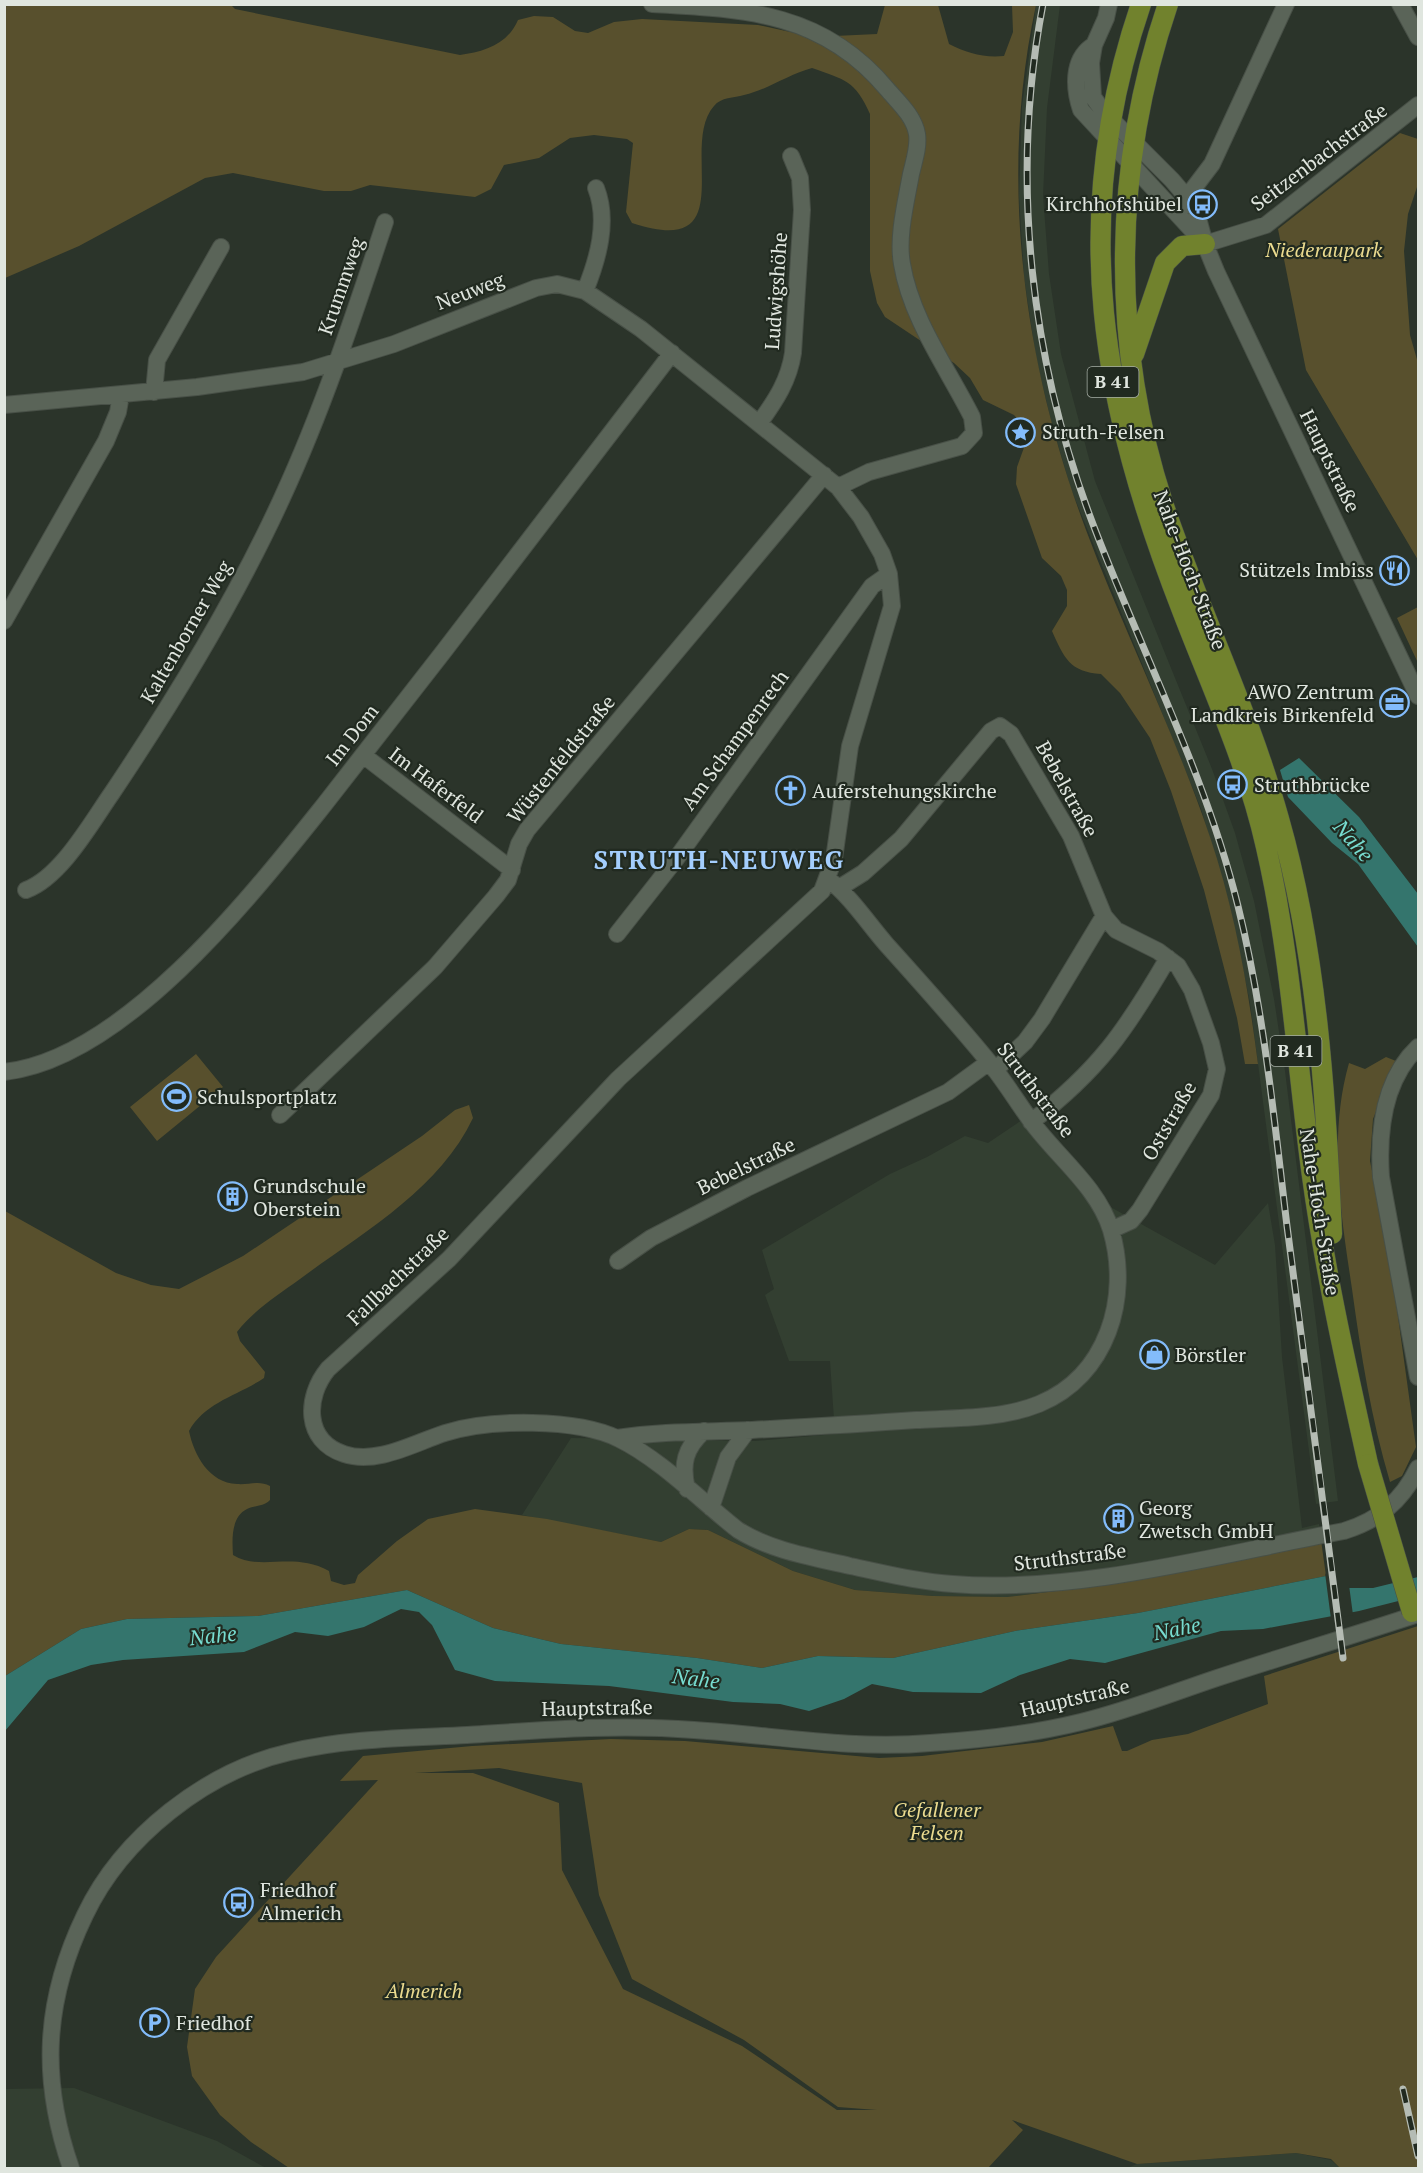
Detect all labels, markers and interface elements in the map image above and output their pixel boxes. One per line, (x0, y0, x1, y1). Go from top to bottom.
street label: Seitzenbachstraße (1245, 96, 1392, 217)
bus stop icon: Kirchhofshübel (1187, 188, 1219, 220)
place label: Kirchhofshübel (1046, 190, 1182, 217)
street label: Ludwigshöhe (758, 231, 793, 351)
street label: Krummweg (311, 233, 370, 338)
park label: Niederaupark (1265, 236, 1383, 263)
street label: Neuweg (432, 265, 508, 316)
road number: B 41 (1088, 367, 1138, 397)
street label: Hauptstraße (1294, 405, 1367, 517)
place icon: Struth-Felsen (1005, 416, 1037, 448)
place label: Struth-Felsen (1042, 418, 1165, 445)
street label: Nahe-Hoch-Straße (1148, 486, 1233, 654)
restaurant icon: Stützels Imbiss (1379, 554, 1411, 586)
street label: Kaltenborner Weg (134, 555, 238, 708)
place label: Stützels Imbiss (1239, 556, 1374, 583)
street label: Am Schampenrech (675, 664, 795, 815)
place label: AWO Zentrum Landkreis Birkenfeld (1191, 678, 1374, 728)
office icon: AWO Zentrum Landkreis Birkenfeld (1379, 687, 1411, 719)
street label: Wüstenfeldstraße (500, 689, 621, 828)
street label: Im Dom (319, 698, 384, 771)
street label: Bebelstraße (1030, 736, 1105, 842)
street label: Im Haferfeld (384, 740, 489, 829)
bus stop icon: Struthbrücke (1217, 769, 1249, 801)
place label: Struthbrücke (1254, 771, 1370, 798)
church icon: Auferstehungskirche (775, 775, 807, 807)
place label: Auferstehungskirche (812, 777, 997, 804)
water label: Nahe (1327, 813, 1380, 868)
district label: STRUTH-NEUWEG (593, 842, 845, 876)
street label: Struthstraße (992, 1036, 1081, 1143)
road number: B 41 (1270, 1036, 1322, 1066)
street label: Oststraße (1135, 1076, 1202, 1165)
sports icon: Schulsportplatz (160, 1081, 192, 1113)
place label: Schulsportplatz (197, 1083, 337, 1110)
street label: Nahe-Hoch-Straße (1294, 1126, 1347, 1297)
street label: Bebelstraße (692, 1130, 799, 1201)
place label: Grundschule Oberstein (253, 1172, 366, 1222)
building icon: Grundschule Oberstein (216, 1181, 248, 1213)
street label: Fallbachstraße (341, 1220, 454, 1331)
shop icon: Börstler (1138, 1339, 1170, 1371)
place label: Börstler (1175, 1341, 1246, 1368)
place label: Georg Zwetsch GmbH (1139, 1494, 1274, 1544)
building icon: Georg Zwetsch GmbH (1102, 1503, 1134, 1535)
street label: Struthstraße (1012, 1536, 1128, 1577)
water label: Nahe (1150, 1610, 1203, 1646)
water label: Nahe (187, 1619, 238, 1652)
water label: Nahe (670, 1661, 722, 1695)
street label: Hauptstraße (1018, 1672, 1132, 1723)
street label: Hauptstraße (541, 1693, 653, 1722)
park label: Gefallener Felsen (893, 1796, 982, 1846)
place label: Friedhof Almerich (260, 1876, 342, 1926)
bus stop icon: Friedhof Almerich (223, 1886, 255, 1918)
park label: Almerich (385, 1977, 462, 2004)
parking icon: Friedhof (139, 2007, 171, 2039)
place label: Friedhof (176, 2009, 253, 2036)

